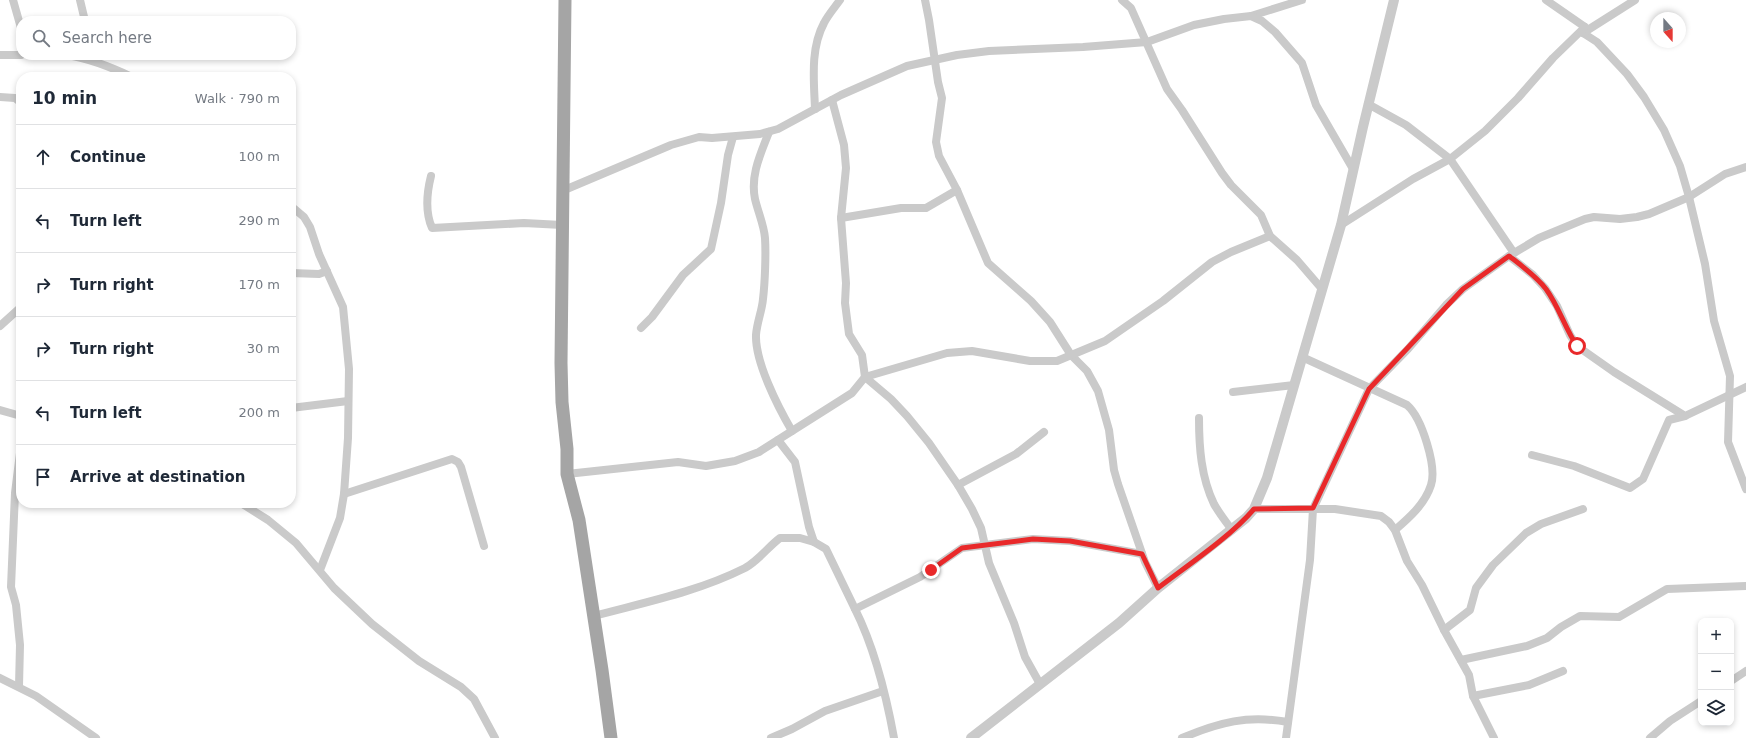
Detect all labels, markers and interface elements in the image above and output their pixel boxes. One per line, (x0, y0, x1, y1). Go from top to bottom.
north arrow (1650, 12, 1686, 48)
search box (16, 16, 296, 60)
icon: search (30, 27, 52, 49)
text: Search here (62, 29, 152, 47)
text: 10 min (32, 88, 97, 108)
text: Walk · 790 m (195, 91, 280, 106)
icon: ahead (32, 146, 54, 168)
text: Continue (70, 148, 146, 166)
text: 100 m (238, 149, 280, 164)
icon: left (32, 210, 54, 232)
text: Turn left (70, 212, 142, 230)
text: 290 m (238, 213, 280, 228)
icon: right (32, 274, 54, 296)
text: Turn right (70, 276, 154, 294)
text: 170 m (238, 277, 280, 292)
route start (1568, 337, 1586, 355)
icon: right (32, 338, 54, 360)
text: Turn right (70, 340, 154, 358)
text: 30 m (247, 341, 280, 356)
icon: left (32, 402, 54, 424)
text: Turn left (70, 404, 142, 422)
text: 200 m (238, 405, 280, 420)
icon: arrive (32, 466, 54, 488)
text: Arrive at destination (70, 468, 245, 486)
route end (922, 561, 940, 579)
map controls (1698, 618, 1734, 726)
button: + (1698, 618, 1734, 654)
button: − (1698, 654, 1734, 690)
button: layers (1698, 690, 1734, 726)

